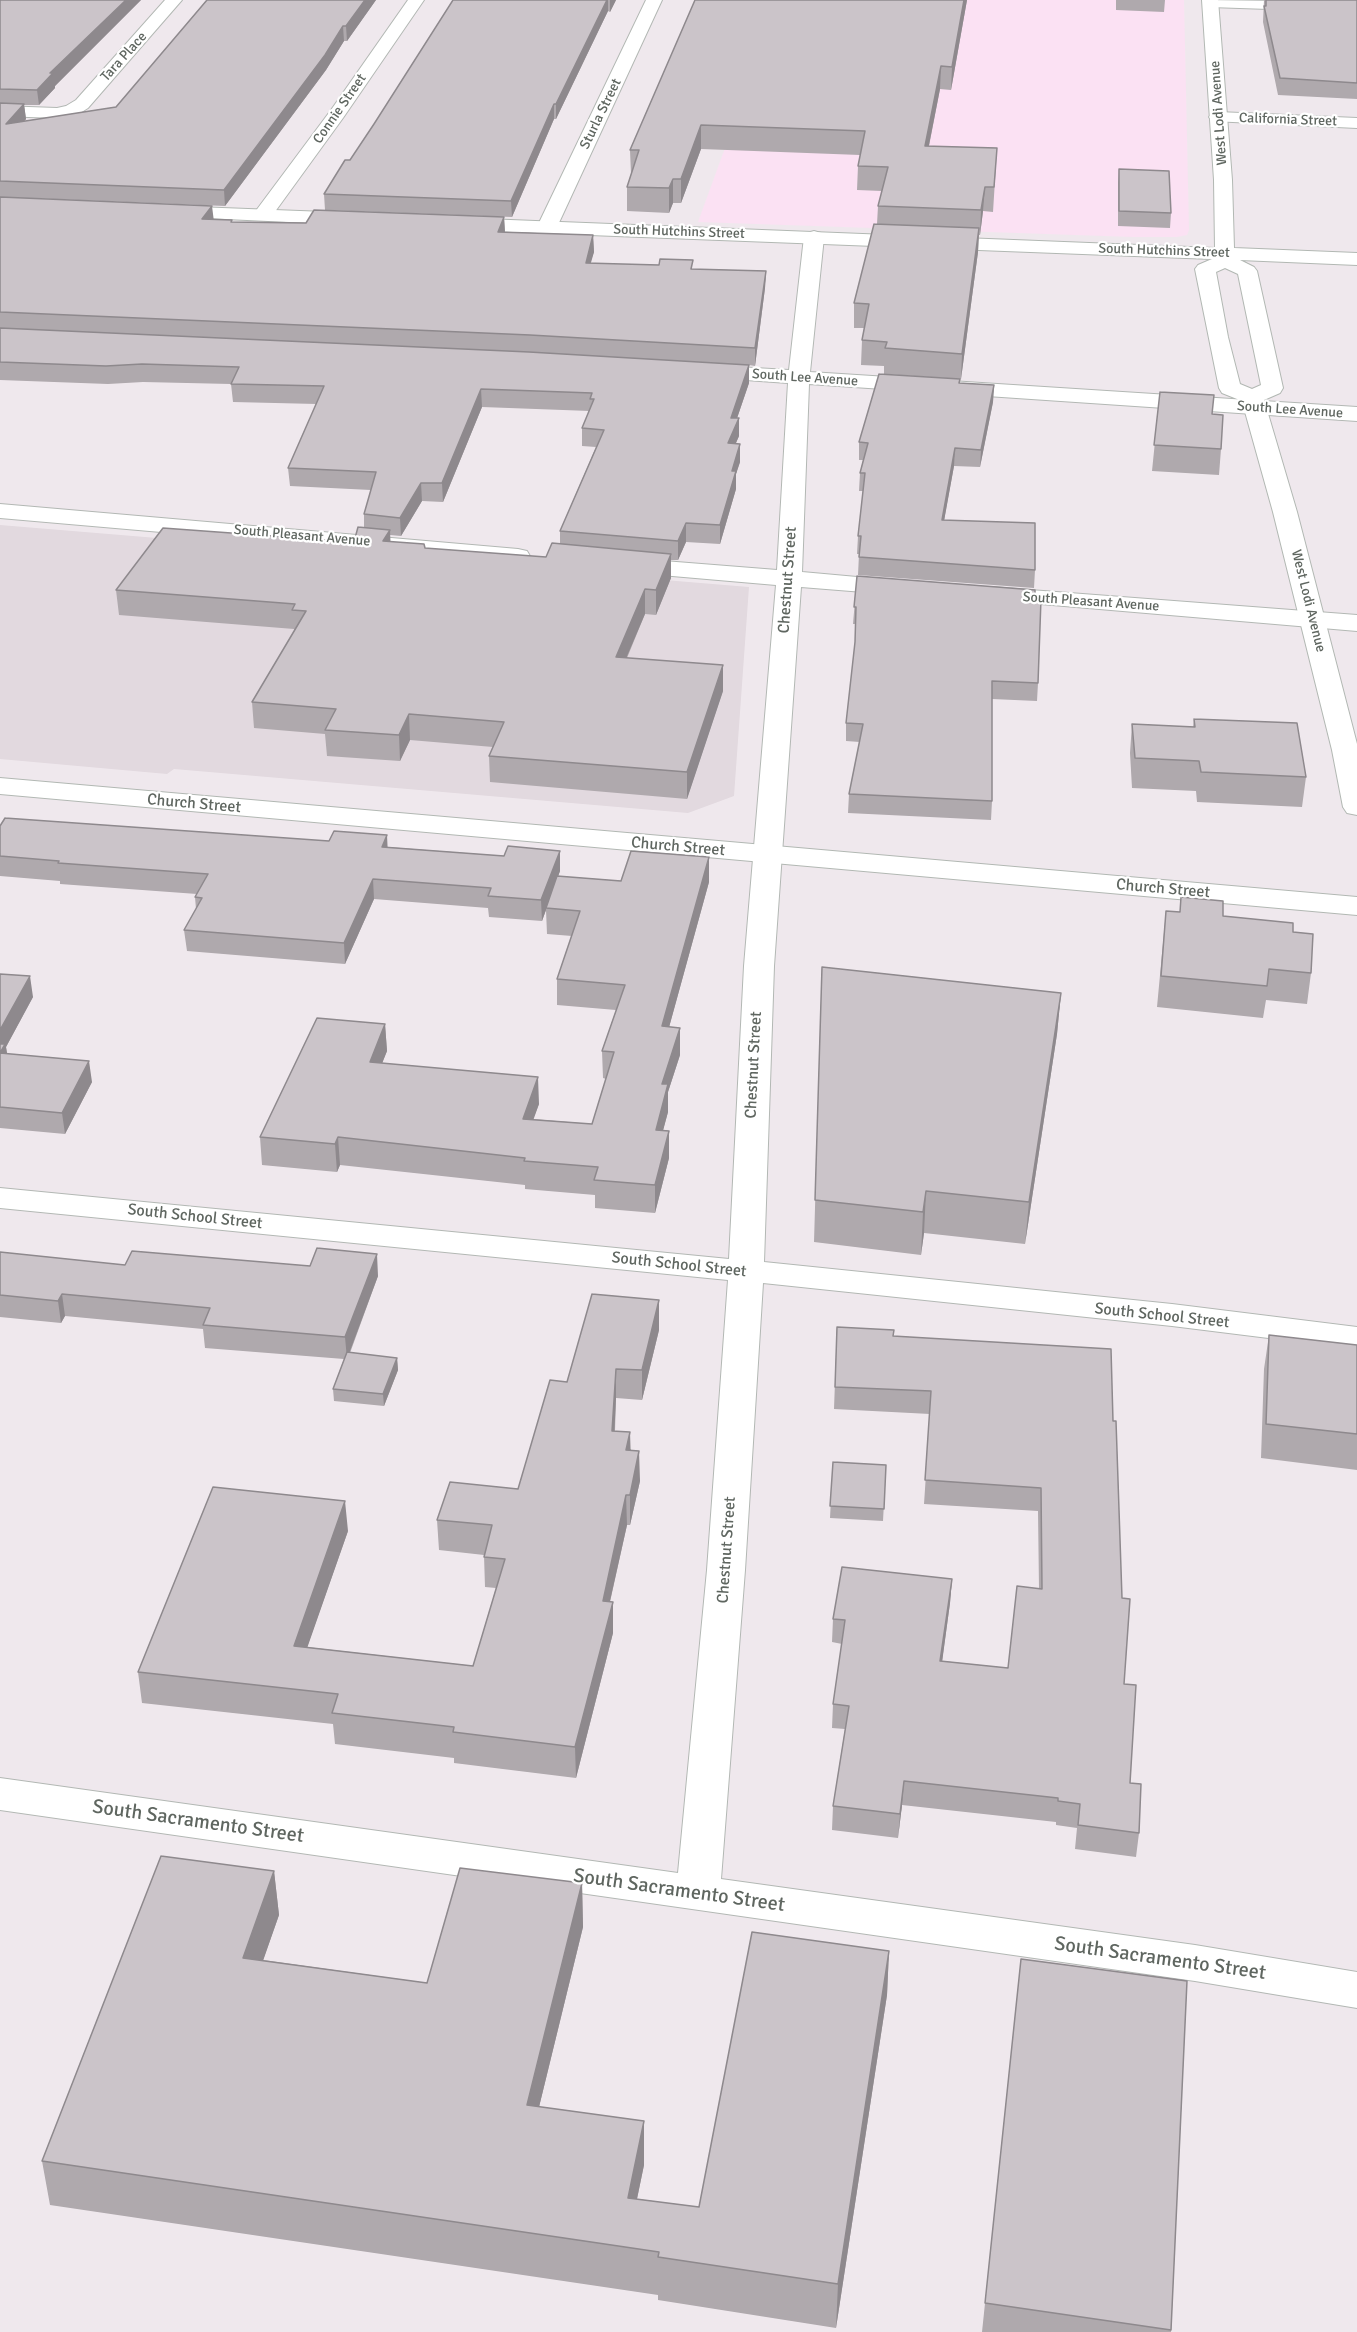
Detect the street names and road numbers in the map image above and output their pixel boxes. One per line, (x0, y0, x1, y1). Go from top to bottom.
street label: Tara Place (97, 29, 151, 85)
street label: West Lodi Avenue (1207, 60, 1231, 166)
street label: Connie Street (310, 71, 370, 147)
street label: Sturla Street (577, 76, 625, 152)
street label: California Street (1239, 110, 1337, 130)
street label: South Hutchins Street (613, 221, 745, 243)
street label: South Hutchins Street (1098, 240, 1230, 262)
street label: South Lee Avenue (751, 366, 859, 390)
street label: South Lee Avenue (1236, 398, 1344, 422)
street label: South Pleasant Avenue (233, 522, 371, 550)
street label: Chestnut Street (775, 526, 801, 634)
street label: West Lodi Avenue (1287, 548, 1329, 654)
street label: South Pleasant Avenue (1022, 589, 1160, 615)
street label: Church Street (146, 790, 242, 818)
street label: Church Street (630, 833, 726, 861)
street label: Church Street (1115, 875, 1211, 903)
street label: Chestnut Street (742, 1011, 766, 1119)
street label: South School Street (127, 1200, 263, 1234)
street label: South School Street (611, 1248, 747, 1282)
street label: South School Street (1094, 1299, 1230, 1333)
street label: Chestnut Street (714, 1496, 740, 1604)
street label: South Sacramento Street (91, 1795, 305, 1849)
street label: South Sacramento Street (572, 1864, 786, 1918)
street label: South Sacramento Street (1053, 1932, 1267, 1986)

